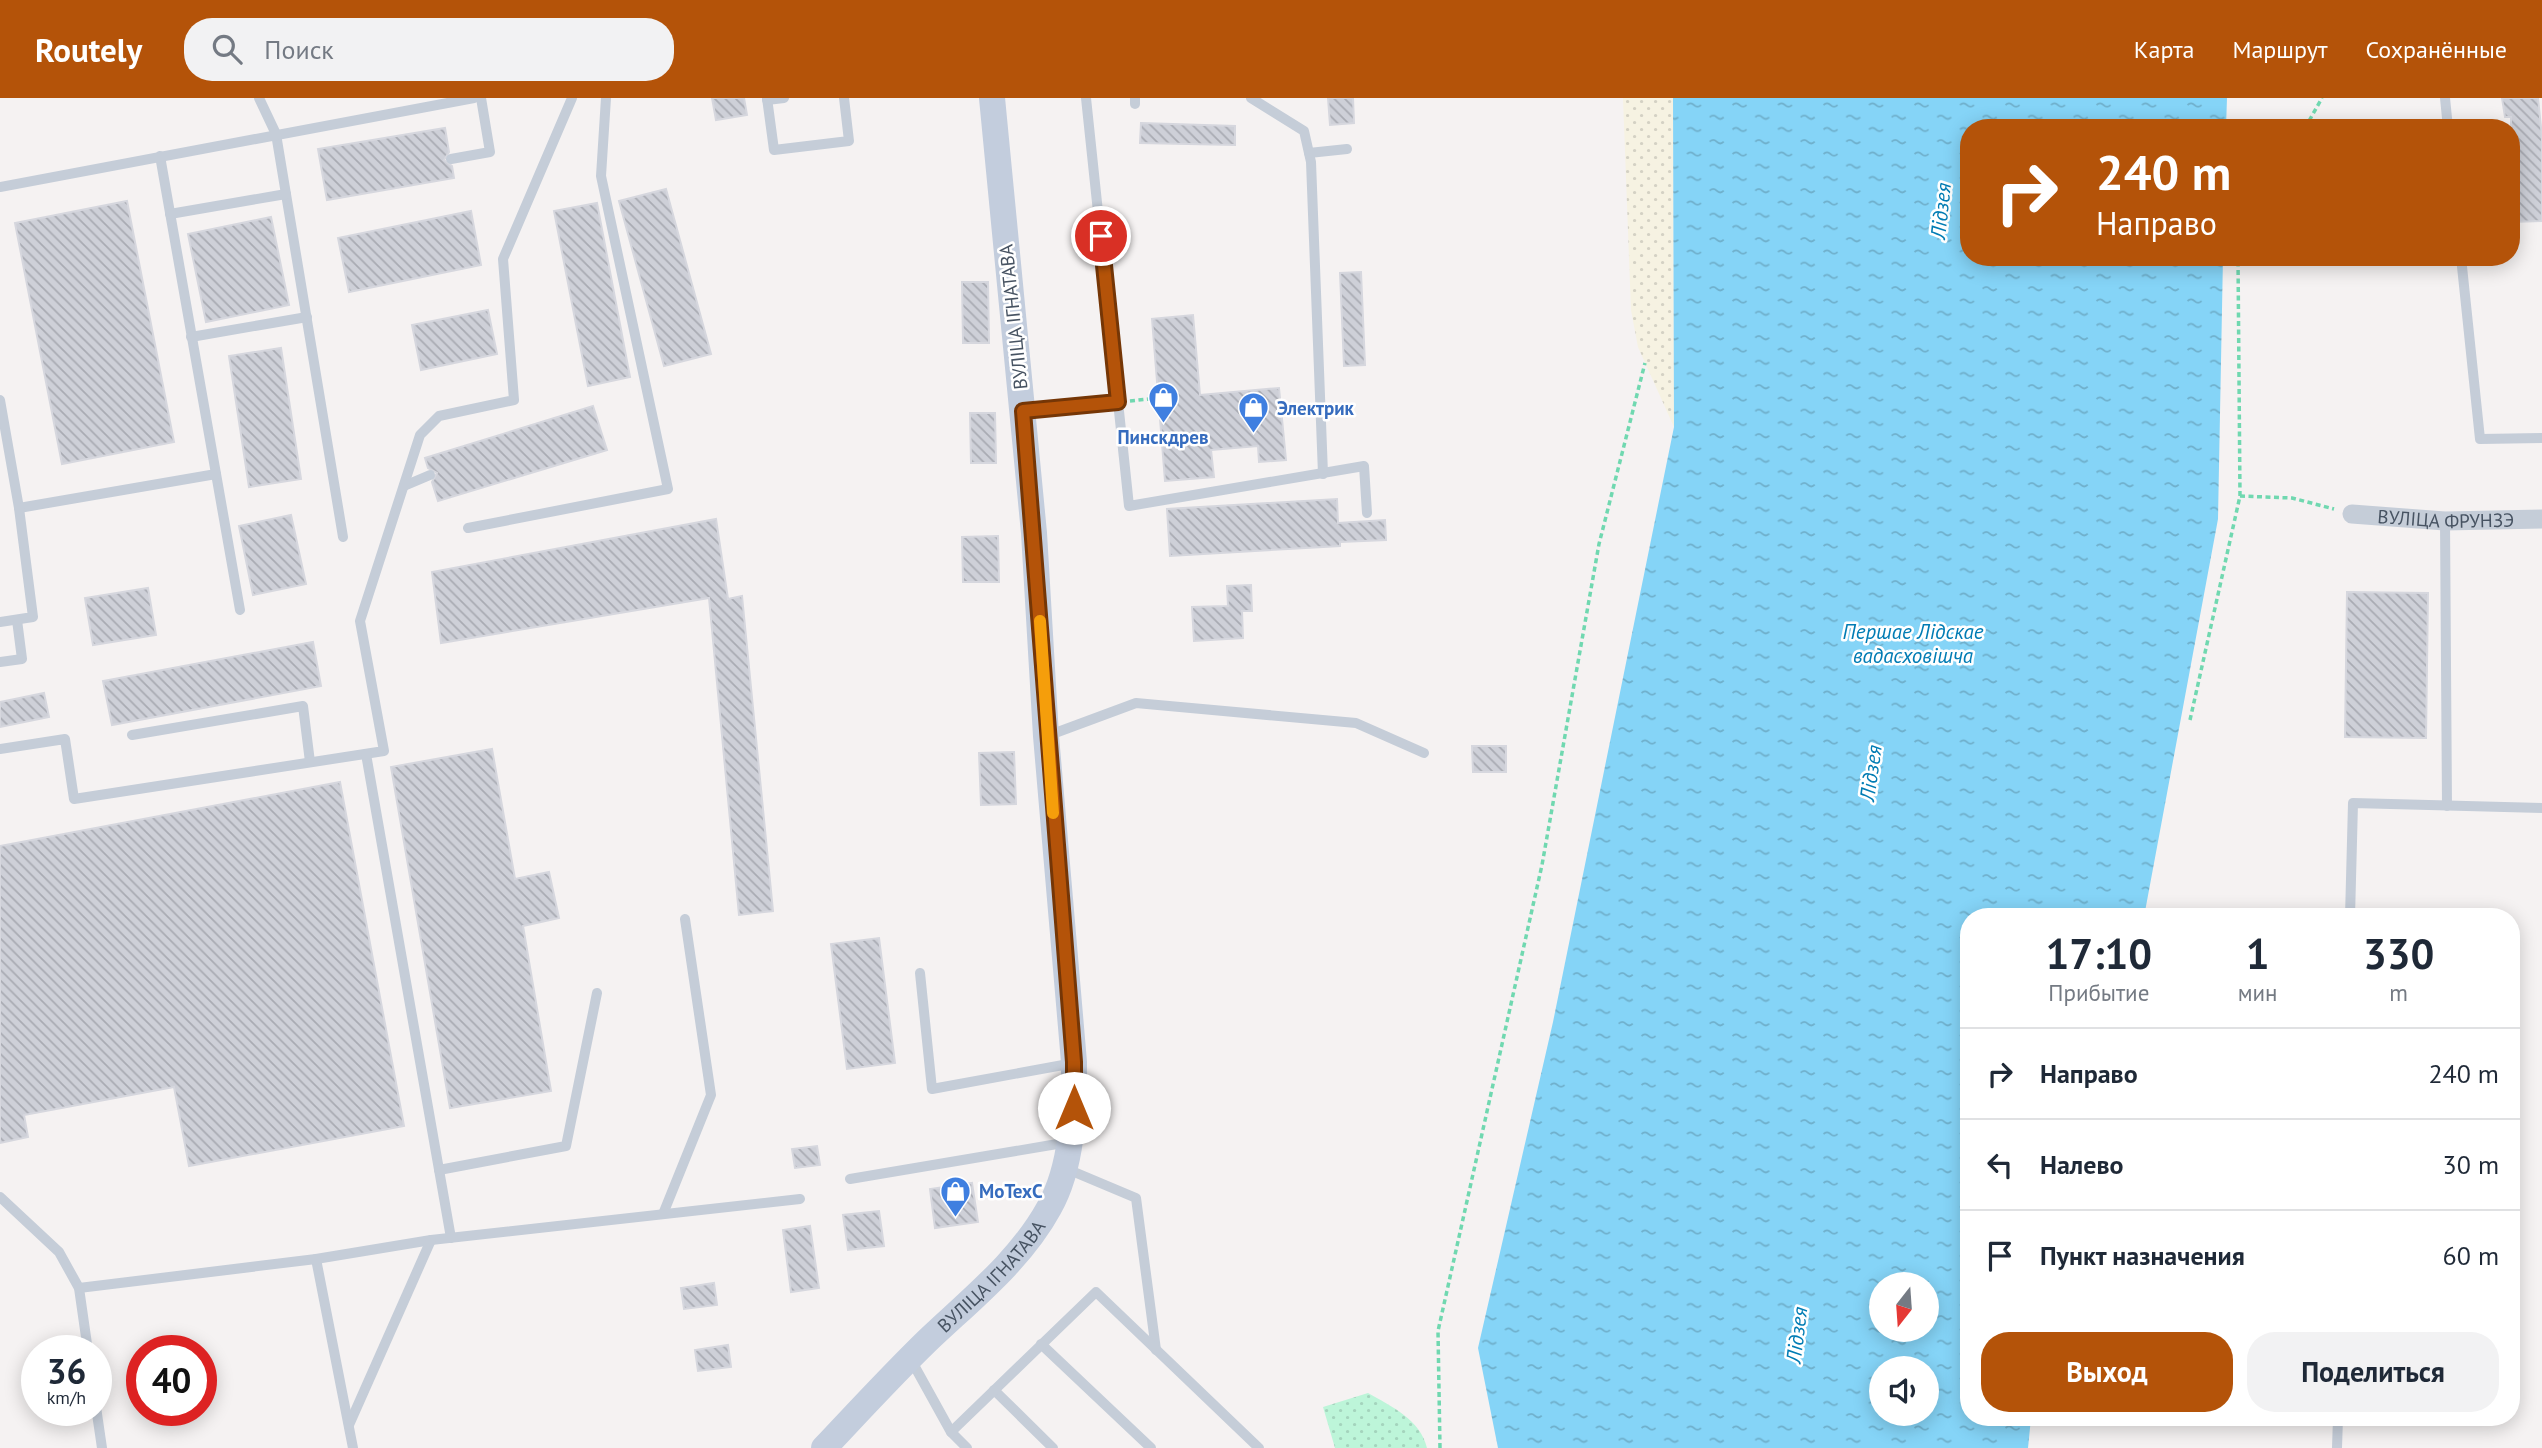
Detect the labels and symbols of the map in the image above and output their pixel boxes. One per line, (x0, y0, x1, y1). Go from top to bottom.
water label: Лідзея (1924, 181, 1957, 242)
pin (1071, 206, 1131, 266)
street label: ВУЛІЦА ІГНАТАВА (993, 243, 1033, 391)
shop icon: Пинскдрев (1146, 381, 1180, 425)
shop icon: Электрик (1237, 391, 1271, 435)
place label: Электрик (1277, 396, 1355, 420)
place label: Пинскдрев (1117, 425, 1209, 449)
street label: ВУЛІЦА ФРУНЗЭ (2377, 504, 2514, 533)
water label: Першае Лідскае вадасховішча (1843, 618, 1984, 669)
water label: Лідзея (1853, 743, 1888, 804)
position arrow (1037, 1071, 1111, 1145)
shop icon: MoTexC (939, 1174, 973, 1218)
place label: MoTexC (979, 1179, 1043, 1203)
street label: ВУЛІЦА ІГНАТАВА (932, 1216, 1050, 1337)
north arrow (1869, 1272, 1939, 1342)
water label: Лідзея (1780, 1305, 1813, 1366)
speed limit sign: 40 (126, 1335, 217, 1426)

